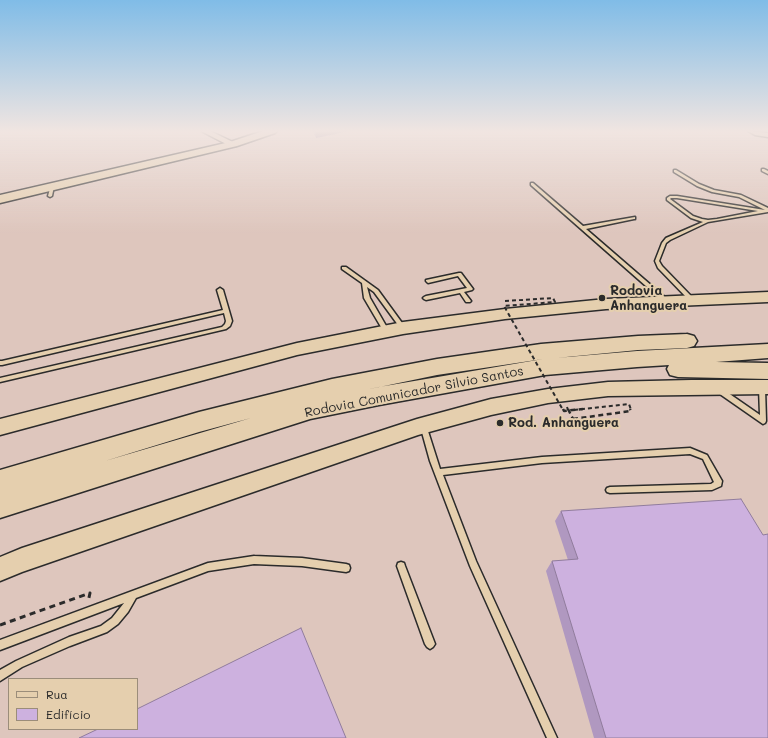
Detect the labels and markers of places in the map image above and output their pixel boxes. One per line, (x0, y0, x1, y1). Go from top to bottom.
place label: Rodovia Anhanguera (610, 283, 687, 314)
marker: Rodovia Anhanguera (597, 293, 607, 303)
place label: Rod. Anhanguera (508, 415, 619, 431)
marker: Rod. Anhanguera (495, 418, 505, 428)

